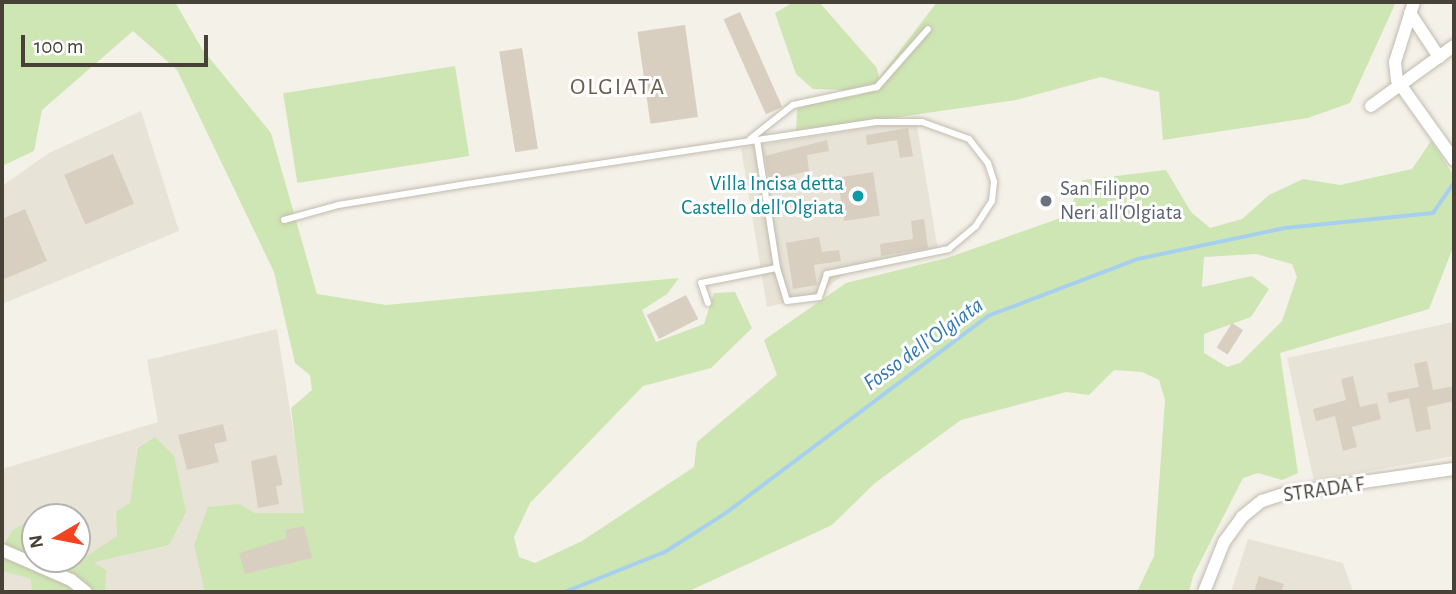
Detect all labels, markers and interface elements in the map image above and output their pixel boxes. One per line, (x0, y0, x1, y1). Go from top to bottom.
scale bar (24, 21, 212, 65)
text: 100 m (34, 36, 84, 57)
district label: OLGIATA (571, 74, 665, 102)
place label: Villa Incisa detta Castello dell'Olgiata (681, 171, 844, 221)
place label: San Filippo Neri all'Olgiata (1060, 176, 1182, 226)
marker: Villa Incisa detta Castello dell'Olgiata (850, 188, 866, 204)
marker: San Filippo Neri all'Olgiata (1038, 193, 1054, 209)
water label: Fosso dell’Olgiata (859, 292, 989, 398)
street label: STRADA F (1282, 472, 1366, 508)
north arrow (21, 503, 91, 573)
text: N (26, 533, 47, 550)

